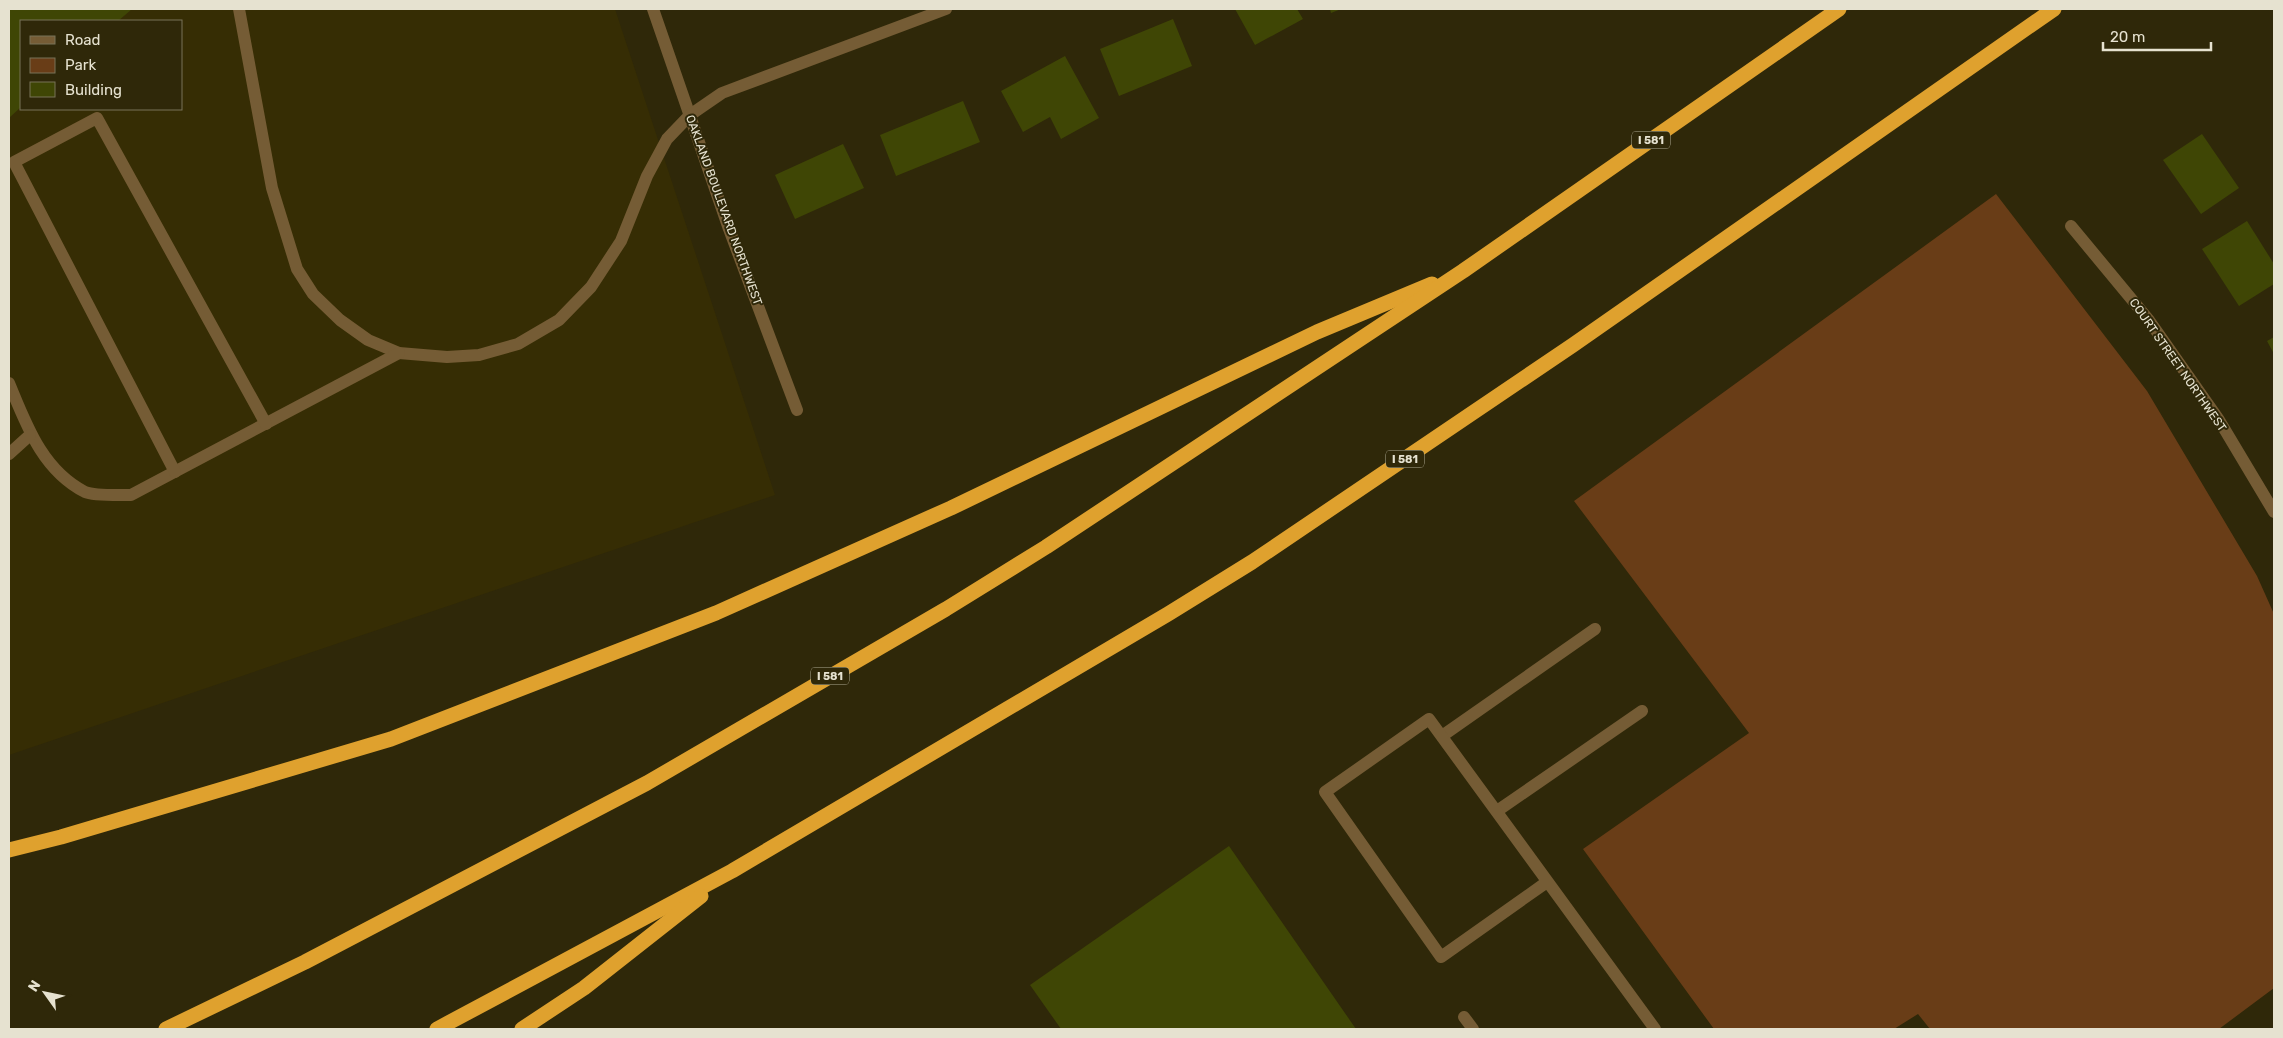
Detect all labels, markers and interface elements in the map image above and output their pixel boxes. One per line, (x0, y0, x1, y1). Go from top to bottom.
legend (20, 20, 182, 110)
scale bar (2103, 20, 2210, 52)
text: 20 m (2110, 28, 2145, 46)
text: Road (65, 31, 101, 49)
text: Park (65, 56, 96, 74)
text: Building (65, 81, 122, 99)
street label: OAKLAND BOULEVARD NORTHWEST (683, 113, 765, 307)
road number: I 581 (1632, 132, 1670, 148)
street label: COURT STREET NORTHWEST (2127, 296, 2229, 434)
road number: I 581 (1386, 450, 1424, 468)
road number: I 581 (811, 668, 849, 684)
north arrow (20, 968, 70, 1018)
text: N (25, 977, 44, 995)

